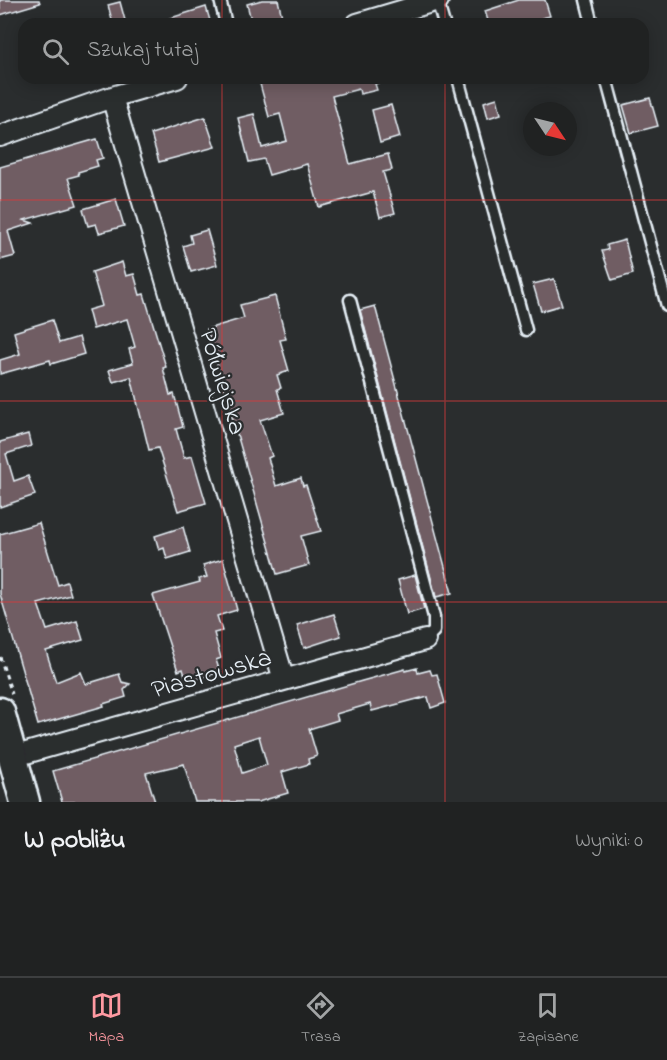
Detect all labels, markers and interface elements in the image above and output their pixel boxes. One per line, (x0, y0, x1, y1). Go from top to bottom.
search box (18, 18, 649, 84)
icon: search (39, 35, 72, 68)
text: Szukaj tutaj (87, 35, 198, 67)
north arrow (523, 102, 577, 156)
street label: Półwiejska (187, 324, 255, 440)
street label: Piastowska (147, 640, 276, 710)
text: W pobliżu (24, 822, 125, 860)
text: Wyniki: 0 (575, 827, 643, 856)
tab: Mapa (88, 989, 124, 1049)
tab: Trasa (301, 989, 341, 1049)
tab: Zapisane (517, 989, 579, 1049)

